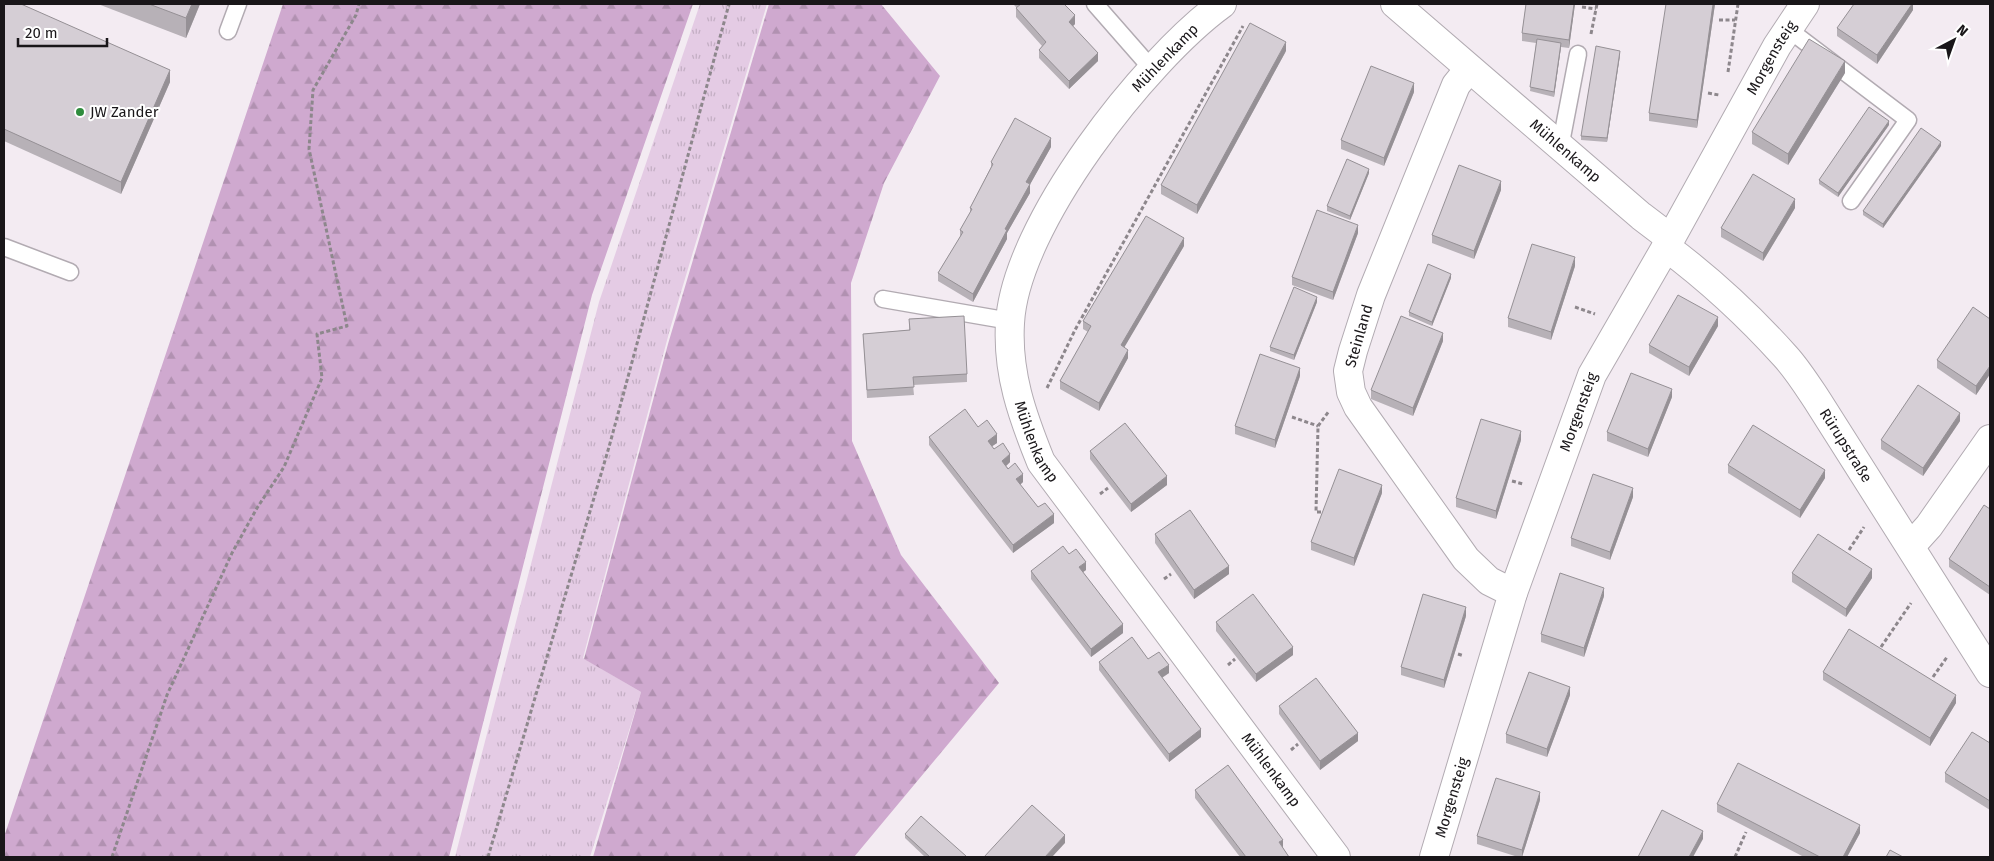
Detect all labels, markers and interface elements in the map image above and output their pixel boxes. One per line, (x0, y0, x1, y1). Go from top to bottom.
scale bar (18, 15, 106, 47)
north arrow (1929, 15, 1979, 65)
street label: Morgensteig (1743, 17, 1800, 98)
street label: Mühlenkamp (1128, 20, 1202, 96)
text: N (1953, 21, 1971, 40)
text: 20 m (25, 24, 58, 42)
place label: JW Zander (90, 103, 159, 121)
marker: JW Zander (74, 106, 86, 118)
street label: Mühlenkamp (1526, 115, 1605, 186)
street label: Steinland (1341, 302, 1377, 370)
street label: Morgensteig (1556, 370, 1601, 454)
street label: Mühlenkamp (1011, 399, 1062, 486)
street label: Rürupstraße (1816, 405, 1876, 486)
street label: Mühlenkamp (1237, 729, 1305, 811)
street label: Morgensteig (1431, 755, 1472, 840)

